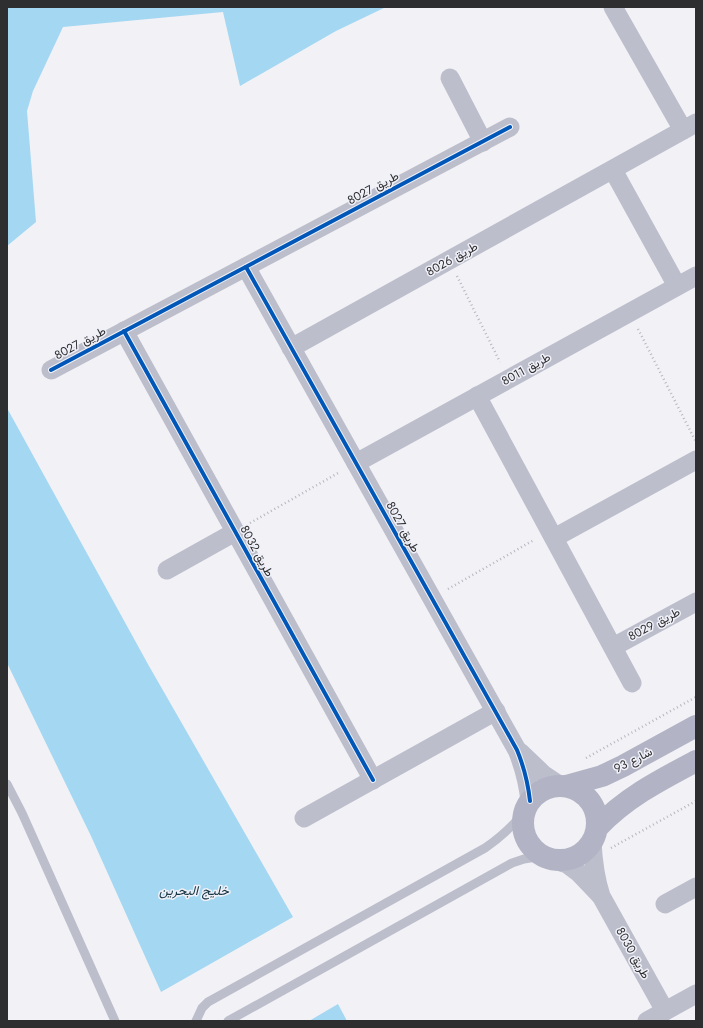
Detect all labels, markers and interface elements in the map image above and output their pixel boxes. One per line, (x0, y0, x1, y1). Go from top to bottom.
street label: طريق 8027 (344, 167, 402, 209)
street label: طريق 8026 (423, 237, 481, 281)
street label: طريق 8027 (51, 322, 109, 364)
street label: طريق 8011 (498, 348, 554, 390)
street label: طريق 8027 (382, 498, 425, 556)
street label: طريق 8032 (236, 522, 279, 580)
street label: طريق 8029 (625, 603, 683, 645)
street label: شارع 93 (611, 743, 655, 777)
water label: خليج البحرين (159, 881, 230, 900)
street label: طريق 8030 (611, 924, 655, 982)

